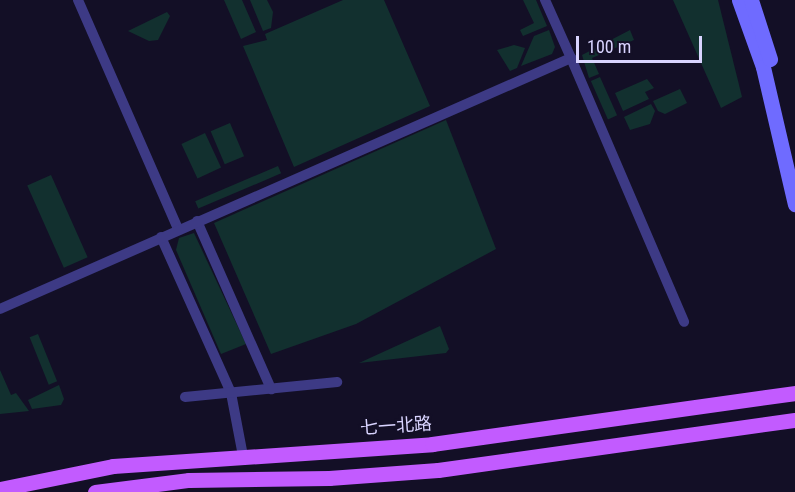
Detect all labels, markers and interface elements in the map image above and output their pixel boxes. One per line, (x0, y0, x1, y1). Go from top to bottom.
scale bar (579, 24, 705, 62)
text: 100 m (587, 36, 631, 57)
street label: 七一北路 (359, 413, 433, 439)

